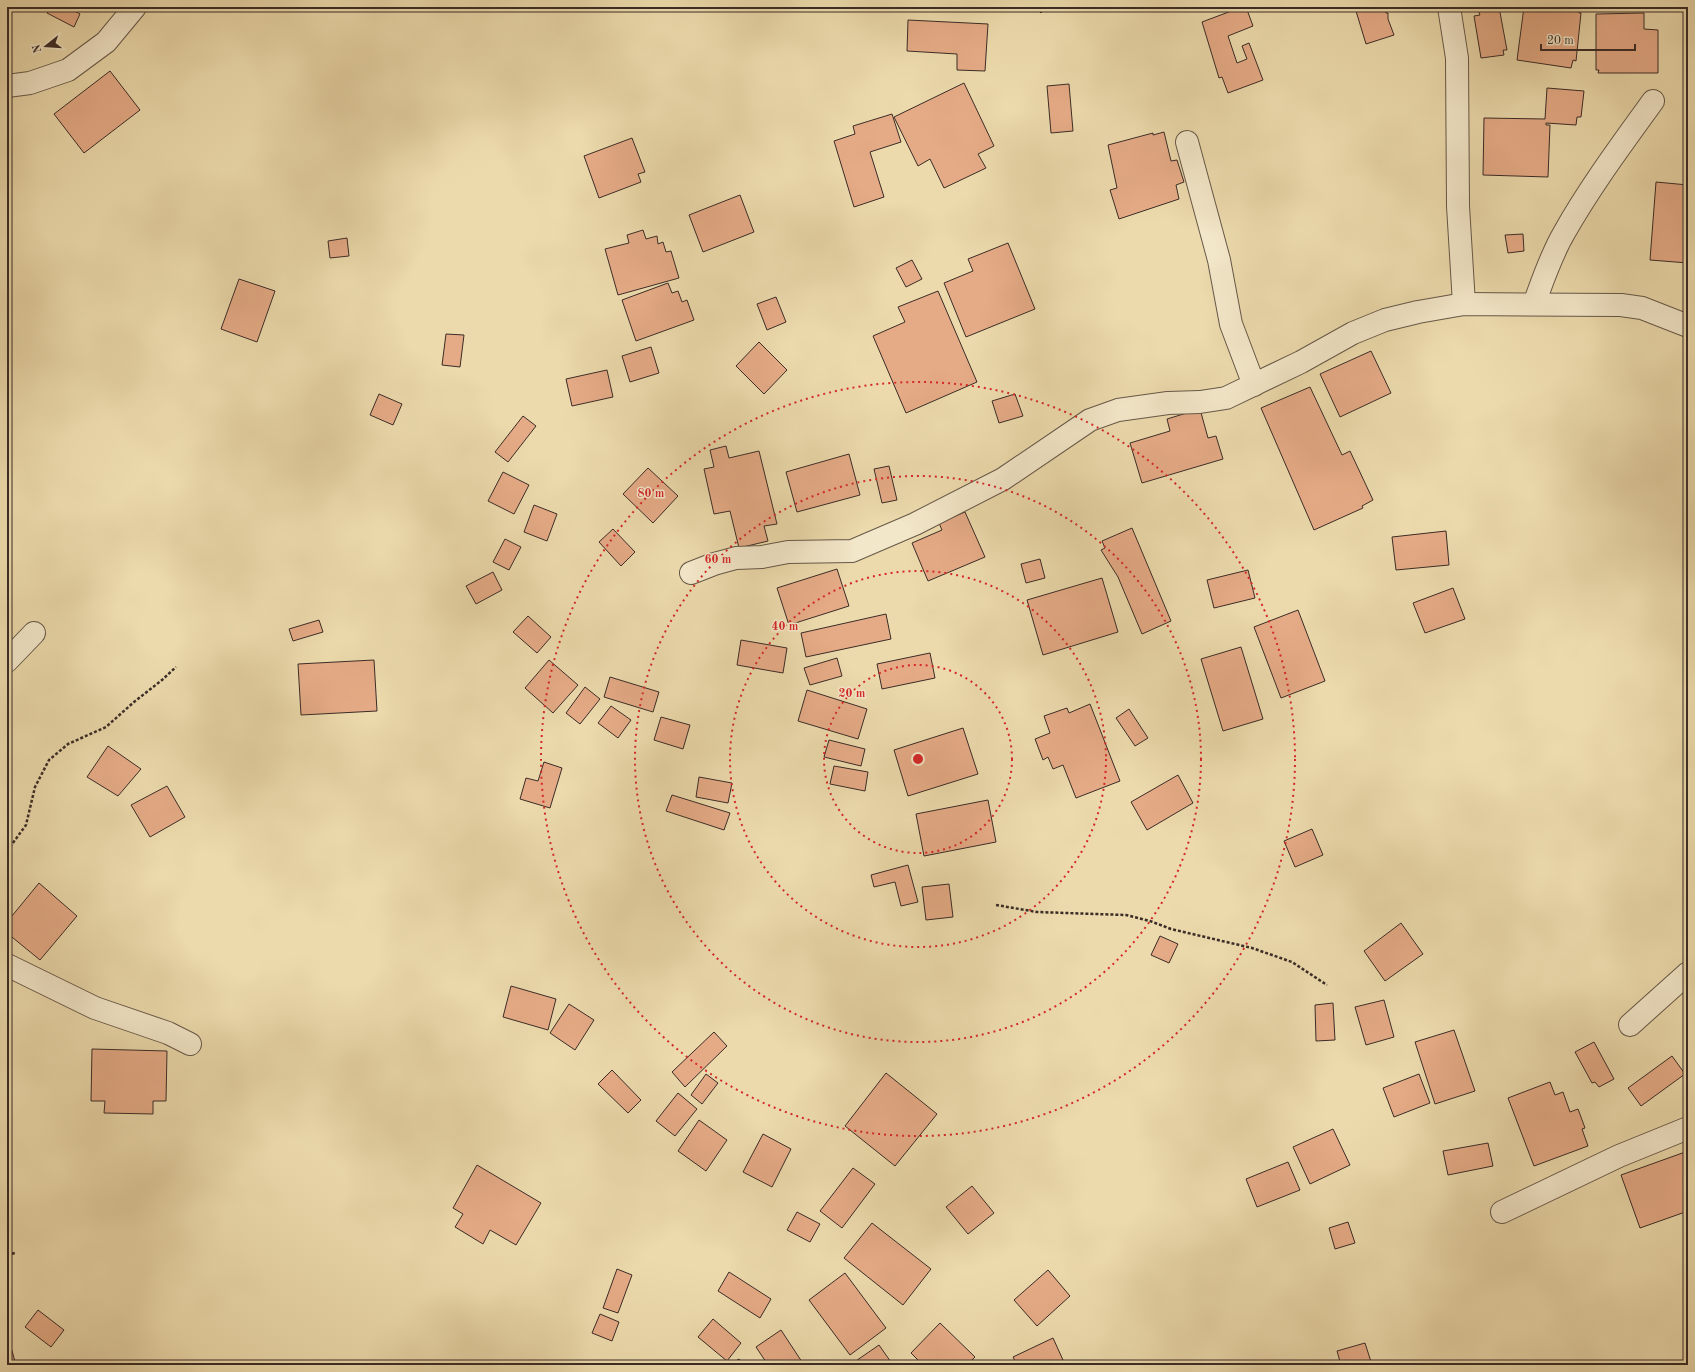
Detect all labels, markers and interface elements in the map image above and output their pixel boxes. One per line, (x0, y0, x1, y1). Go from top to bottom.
north arrow (26, 26, 66, 66)
scale bar (1541, 26, 1635, 52)
text: 20 m (1547, 35, 1574, 47)
text: N (31, 42, 44, 54)
text: 80 m (638, 488, 665, 500)
text: 60 m (705, 554, 732, 566)
text: 40 m (772, 621, 799, 633)
text: 20 m (839, 688, 866, 700)
centre of rings (911, 752, 925, 766)

